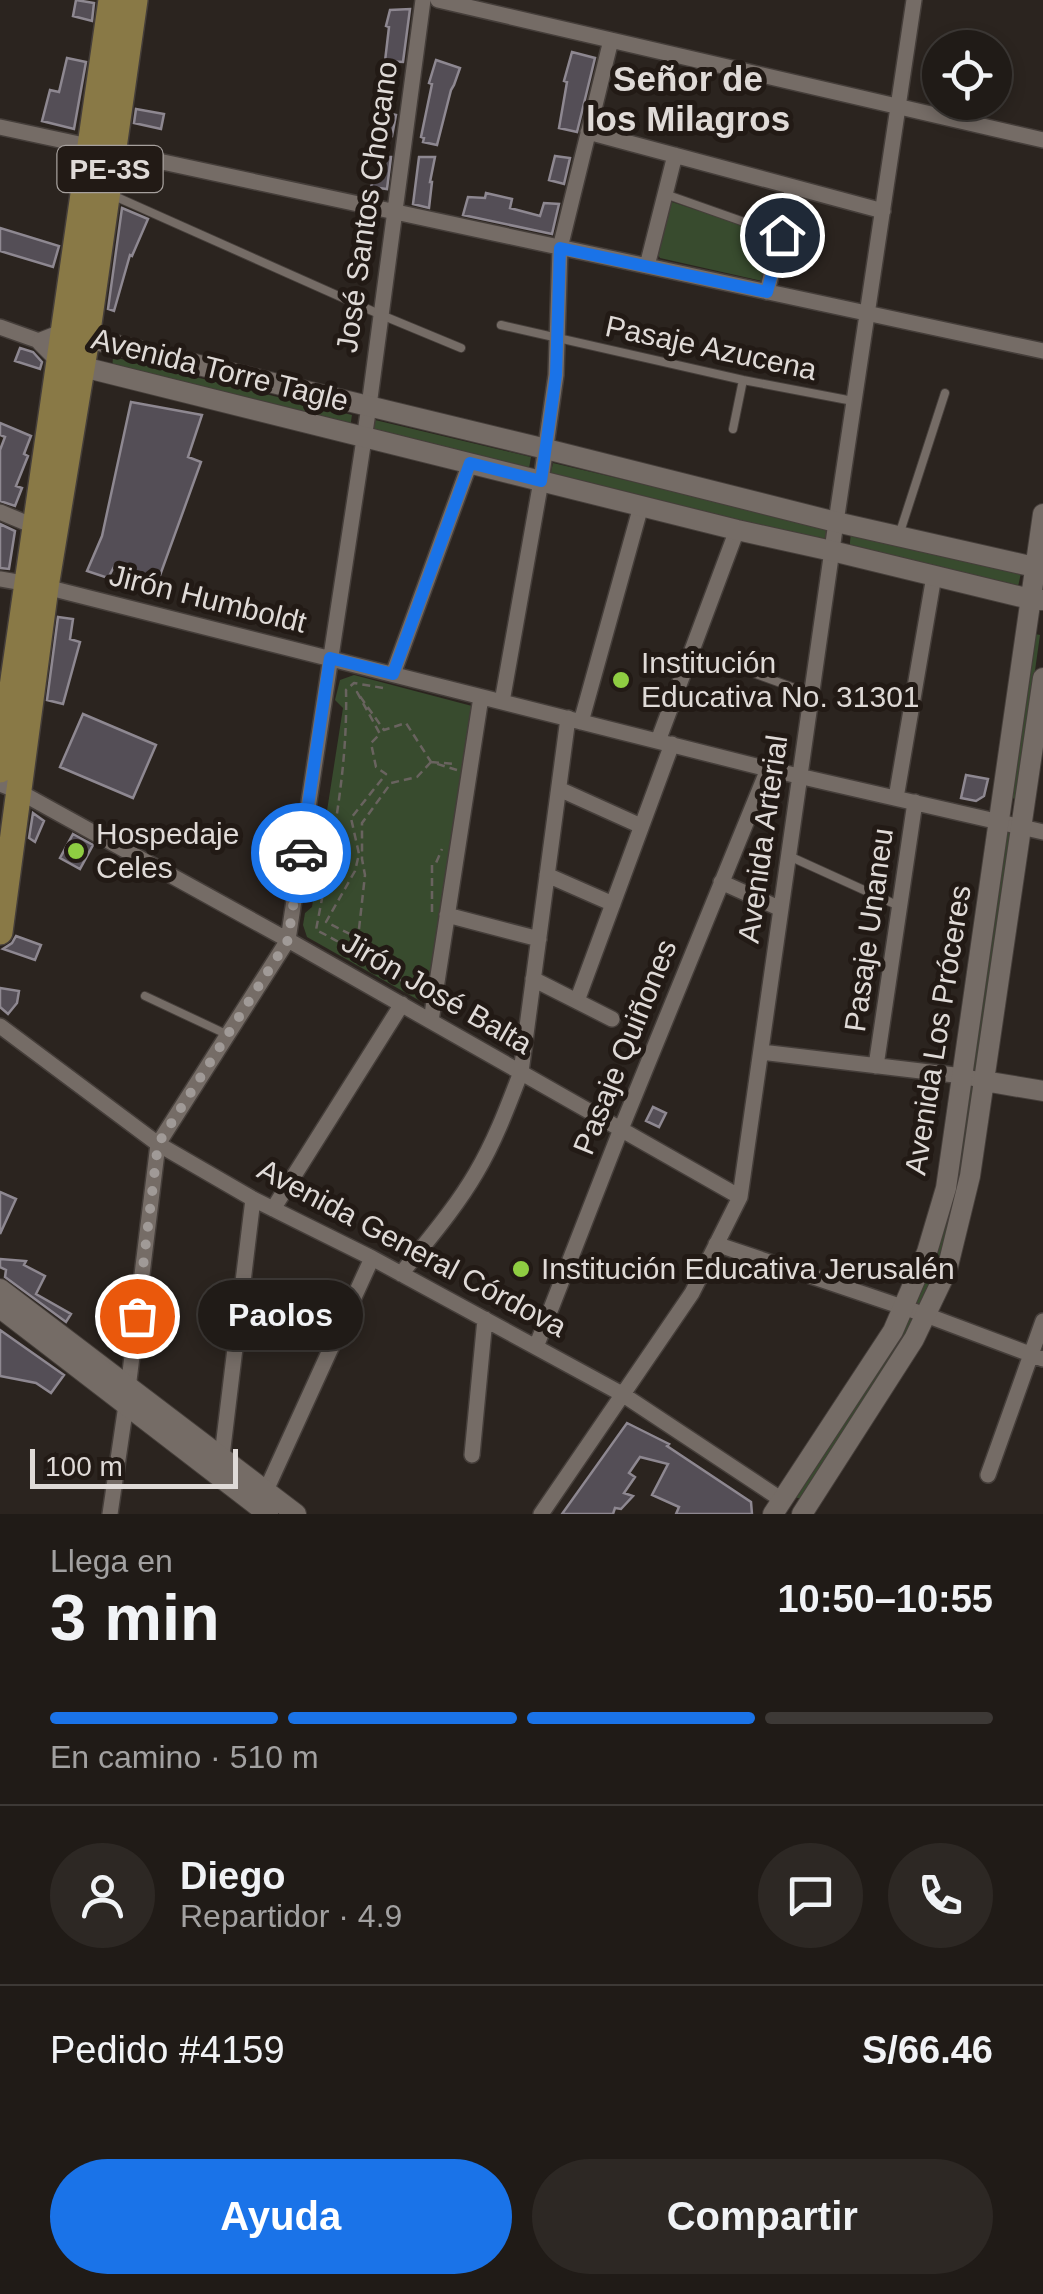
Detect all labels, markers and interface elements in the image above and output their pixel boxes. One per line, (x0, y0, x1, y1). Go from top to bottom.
map controls (922, 30, 1012, 120)
button: locate (922, 30, 1012, 120)
street label: José Santos Chocano (330, 59, 403, 355)
district label: Señor de los Milagros (586, 59, 790, 138)
road number: PE-3S (58, 146, 162, 192)
pin (740, 193, 825, 278)
icon: home (755, 208, 810, 263)
street label: Pasaje Azucena (602, 309, 820, 386)
street label: Avenida Torre Tagle (88, 322, 352, 417)
street label: Jirón Humboldt (106, 558, 311, 639)
place label: Institución Educativa No. 31301 (641, 646, 920, 713)
marker: Institución Educativa No. 31301 (610, 669, 632, 691)
street label: Avenida Arterial (732, 733, 793, 945)
courier (251, 803, 351, 903)
place label: Hospedaje Celes (96, 817, 239, 884)
icon: car (274, 826, 329, 881)
street label: Pasaje Unaneu (838, 826, 899, 1034)
marker: Hospedaje Celes (65, 840, 87, 862)
street label: Avenida Los Próceres (898, 883, 977, 1177)
street label: Jirón José Balta (337, 925, 538, 1060)
street label: Pasaje Quiñones (566, 935, 683, 1159)
street label: Avenida General Córdova (252, 1152, 572, 1343)
place label: Institución Educativa Jerusalén (541, 1252, 955, 1285)
marker: Institución Educativa Jerusalén (510, 1258, 532, 1280)
pin (95, 1274, 180, 1359)
callout: Paolos (197, 1281, 362, 1351)
icon: bag (110, 1289, 165, 1344)
text: Paolos (228, 1297, 333, 1333)
scale bar (30, 1444, 238, 1488)
text: 100 m (45, 1451, 123, 1482)
text: Llega en (50, 1543, 173, 1579)
text: 10:50–10:55 (777, 1578, 993, 1620)
text: 3 min (50, 1581, 220, 1654)
text: En camino · 510 m (50, 1739, 319, 1775)
button: person (50, 1843, 155, 1948)
button: chat (758, 1843, 863, 1948)
button: phone (888, 1843, 993, 1948)
text: Diego (180, 1855, 286, 1897)
text: Repartidor · 4.9 (180, 1898, 402, 1934)
text: Pedido #4159 (50, 2029, 285, 2071)
text: S/66.46 (862, 2029, 993, 2071)
button: Ayuda (50, 2159, 512, 2274)
button: Compartir (532, 2159, 993, 2274)

